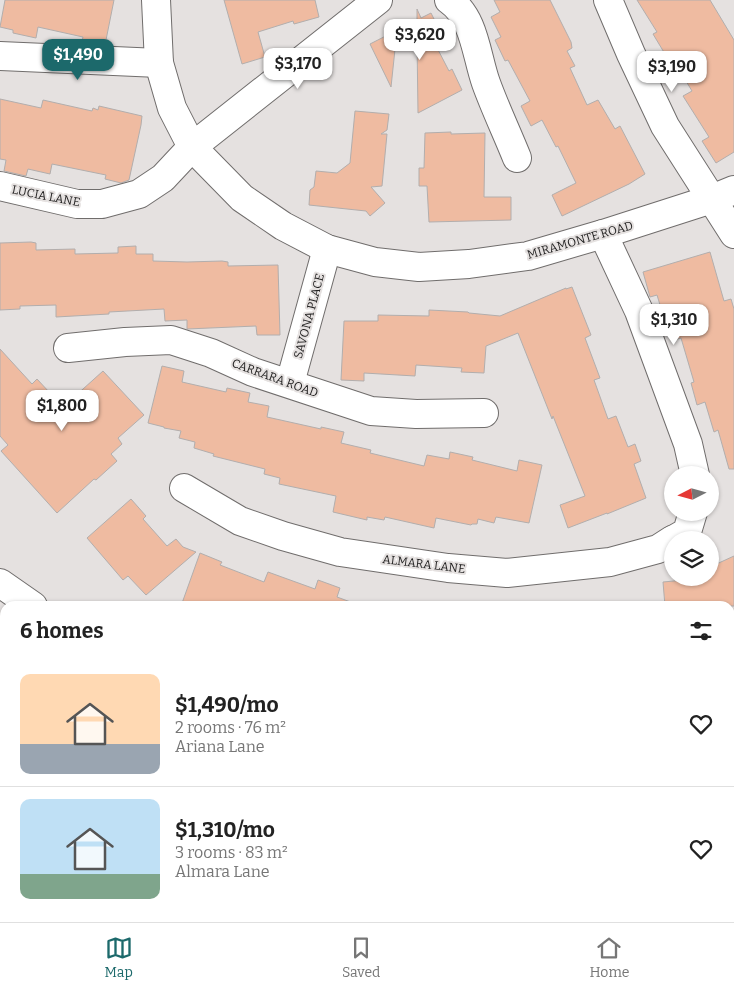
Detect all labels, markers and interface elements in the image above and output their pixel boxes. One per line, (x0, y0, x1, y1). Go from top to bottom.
pin: $3,620 (379, 18, 461, 61)
text: $3,620 (395, 25, 445, 44)
pin: $1,490 (37, 38, 119, 81)
text: $1,490 (53, 45, 103, 64)
pin: $3,170 (257, 48, 339, 90)
pin: $3,190 (631, 51, 713, 93)
text: $3,170 (274, 54, 322, 73)
text: $3,190 (648, 57, 696, 76)
street label: LUCIA LANE (11, 183, 81, 209)
street label: MIRAMONTE ROAD (526, 218, 634, 262)
street label: SAVONA PLACE (291, 272, 327, 360)
pin: $1,310 (633, 304, 715, 346)
text: $1,310 (651, 310, 697, 329)
street label: CARRARA ROAD (230, 356, 320, 400)
pin: $1,800 (21, 390, 103, 432)
text: $1,800 (37, 396, 87, 415)
north arrow (664, 466, 719, 521)
map controls (664, 466, 719, 586)
button: layers (664, 531, 719, 586)
street label: ALMARA LANE (382, 552, 466, 576)
icon: filters (687, 617, 715, 645)
text: 6 homes (20, 618, 104, 644)
text: $1,490/mo (175, 692, 279, 718)
icon: home (60, 694, 120, 754)
icon: heart (687, 710, 715, 738)
text: 2 rooms · 76 m² (175, 718, 286, 737)
text: Ariana Lane (175, 737, 265, 756)
text: $1,310/mo (175, 817, 275, 843)
icon: home (60, 819, 120, 879)
icon: heart (687, 835, 715, 863)
text: 3 rooms · 83 m² (175, 843, 288, 862)
text: Almara Lane (175, 862, 270, 881)
tab: Map (105, 934, 133, 981)
tab: Saved (342, 934, 380, 981)
tab: Home (589, 934, 629, 981)

